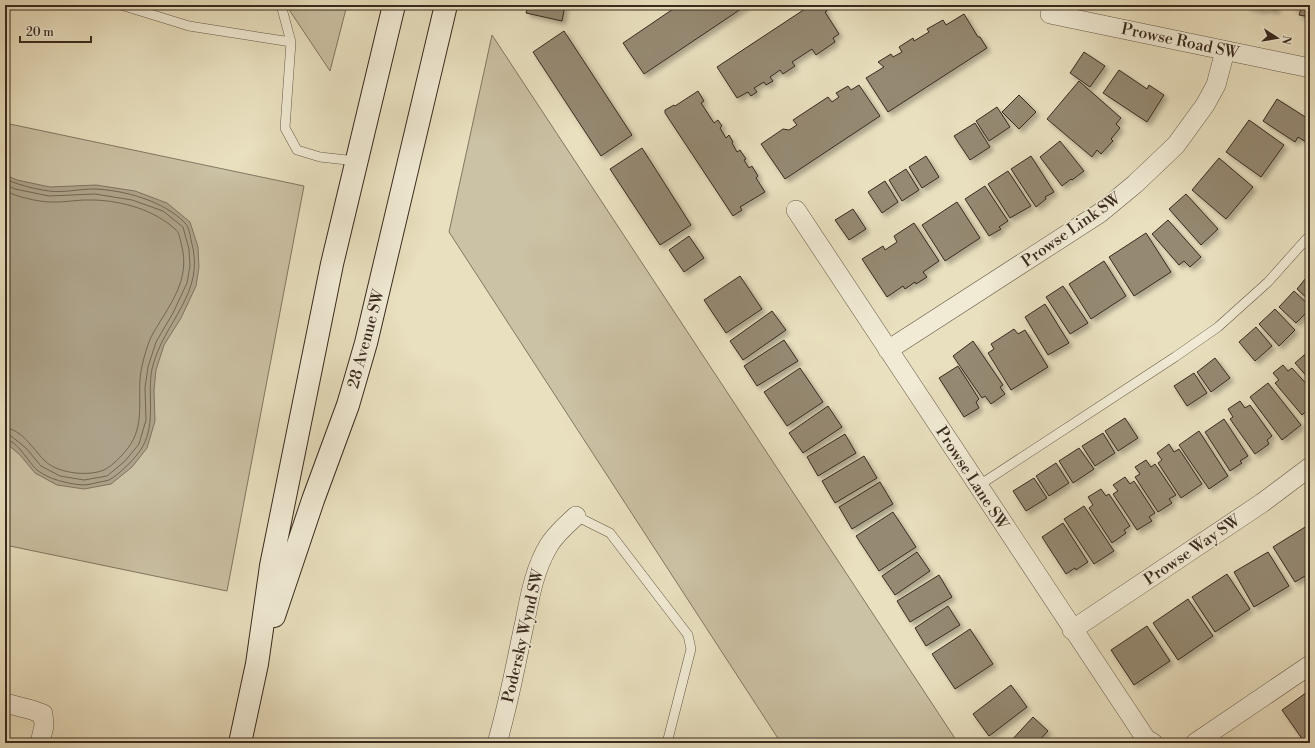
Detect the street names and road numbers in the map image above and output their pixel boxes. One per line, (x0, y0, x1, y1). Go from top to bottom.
street label: Prowse Road SW (1119, 19, 1241, 63)
street label: Prowse Link SW (1018, 188, 1125, 272)
street label: 28 Avenue SW (343, 287, 389, 391)
street label: Prowse Lane SW (931, 423, 1013, 534)
street label: Prowse Way SW (1140, 510, 1244, 590)
street label: Podersky Wynd SW (498, 567, 548, 705)

